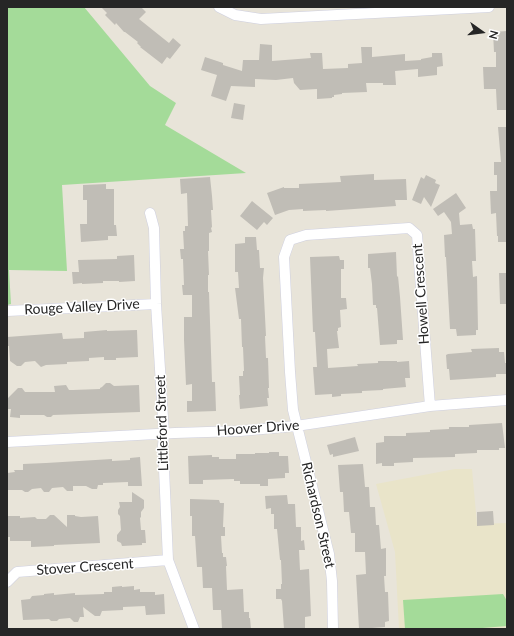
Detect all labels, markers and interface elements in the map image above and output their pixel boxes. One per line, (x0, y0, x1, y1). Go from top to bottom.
north arrow (462, 12, 502, 52)
text: N (487, 29, 501, 41)
street label: Howell Crescent (409, 243, 433, 345)
street label: Rouge Valley Drive (24, 296, 140, 318)
street label: Littleford Street (152, 375, 172, 471)
street label: Hoover Drive (216, 417, 300, 439)
street label: Richardson Street (298, 460, 338, 570)
street label: Stover Crescent (36, 555, 134, 579)

